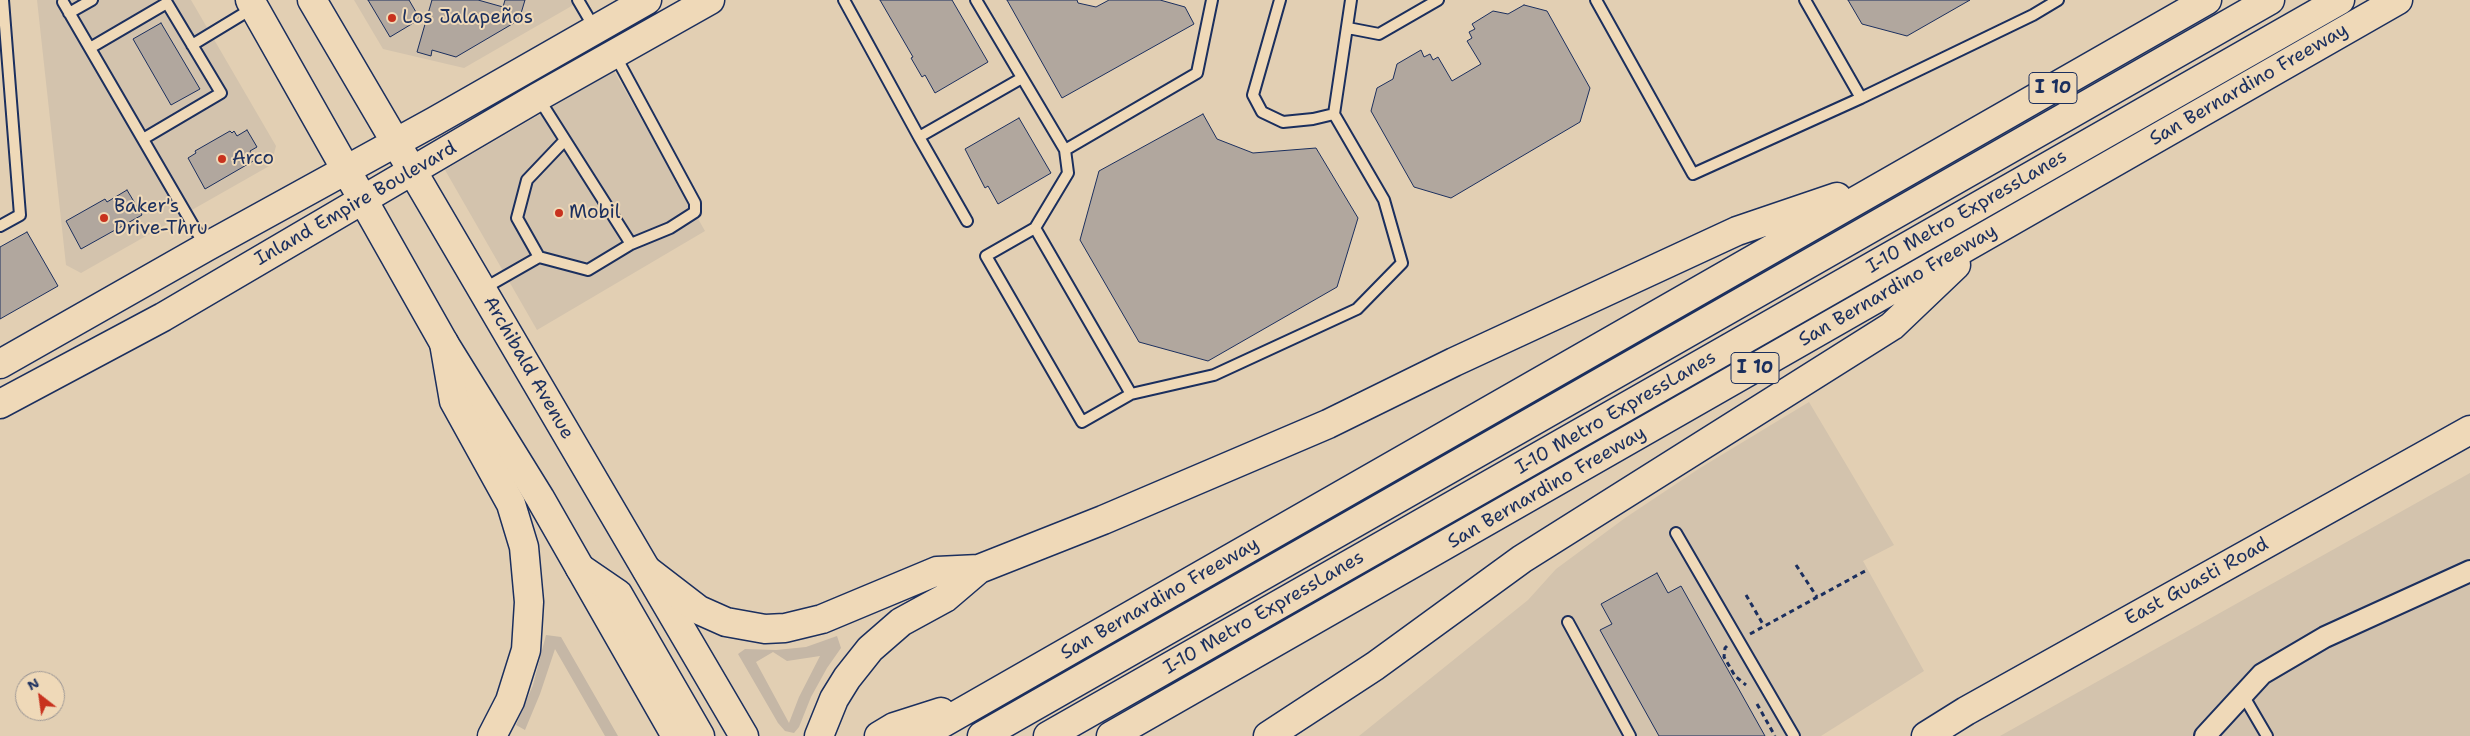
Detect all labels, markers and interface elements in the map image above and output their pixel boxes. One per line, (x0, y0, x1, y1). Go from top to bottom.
place label: Los Jalapeños (402, 7, 533, 29)
marker: Los Jalapeños (386, 12, 398, 24)
street label: San Bernardino Freeway (2146, 19, 2352, 151)
road number: I 10 (2029, 73, 2077, 104)
street label: Inland Empire Boulevard (251, 137, 461, 271)
street label: I-10 Metro ExpressLanes (1863, 145, 2071, 279)
place label: Arco (232, 148, 274, 170)
marker: Arco (216, 153, 228, 165)
place label: Baker's Drive-Thru (114, 196, 208, 240)
place label: Mobil (569, 202, 621, 224)
marker: Mobil (553, 207, 565, 219)
marker: Baker's Drive-Thru (98, 212, 110, 224)
street label: San Bernardino Freeway (1795, 220, 2001, 352)
street label: Archibald Avenue (478, 292, 578, 444)
street label: I-10 Metro ExpressLanes (1512, 346, 1720, 480)
road number: I 10 (1731, 352, 1779, 383)
street label: San Bernardino Freeway (1444, 422, 1650, 554)
street label: San Bernardino Freeway (1057, 533, 1263, 665)
street label: East Guasti Road (2121, 533, 2273, 631)
street label: I-10 Metro ExpressLanes (1160, 546, 1368, 680)
north arrow (15, 671, 65, 721)
text: N (24, 673, 42, 694)

